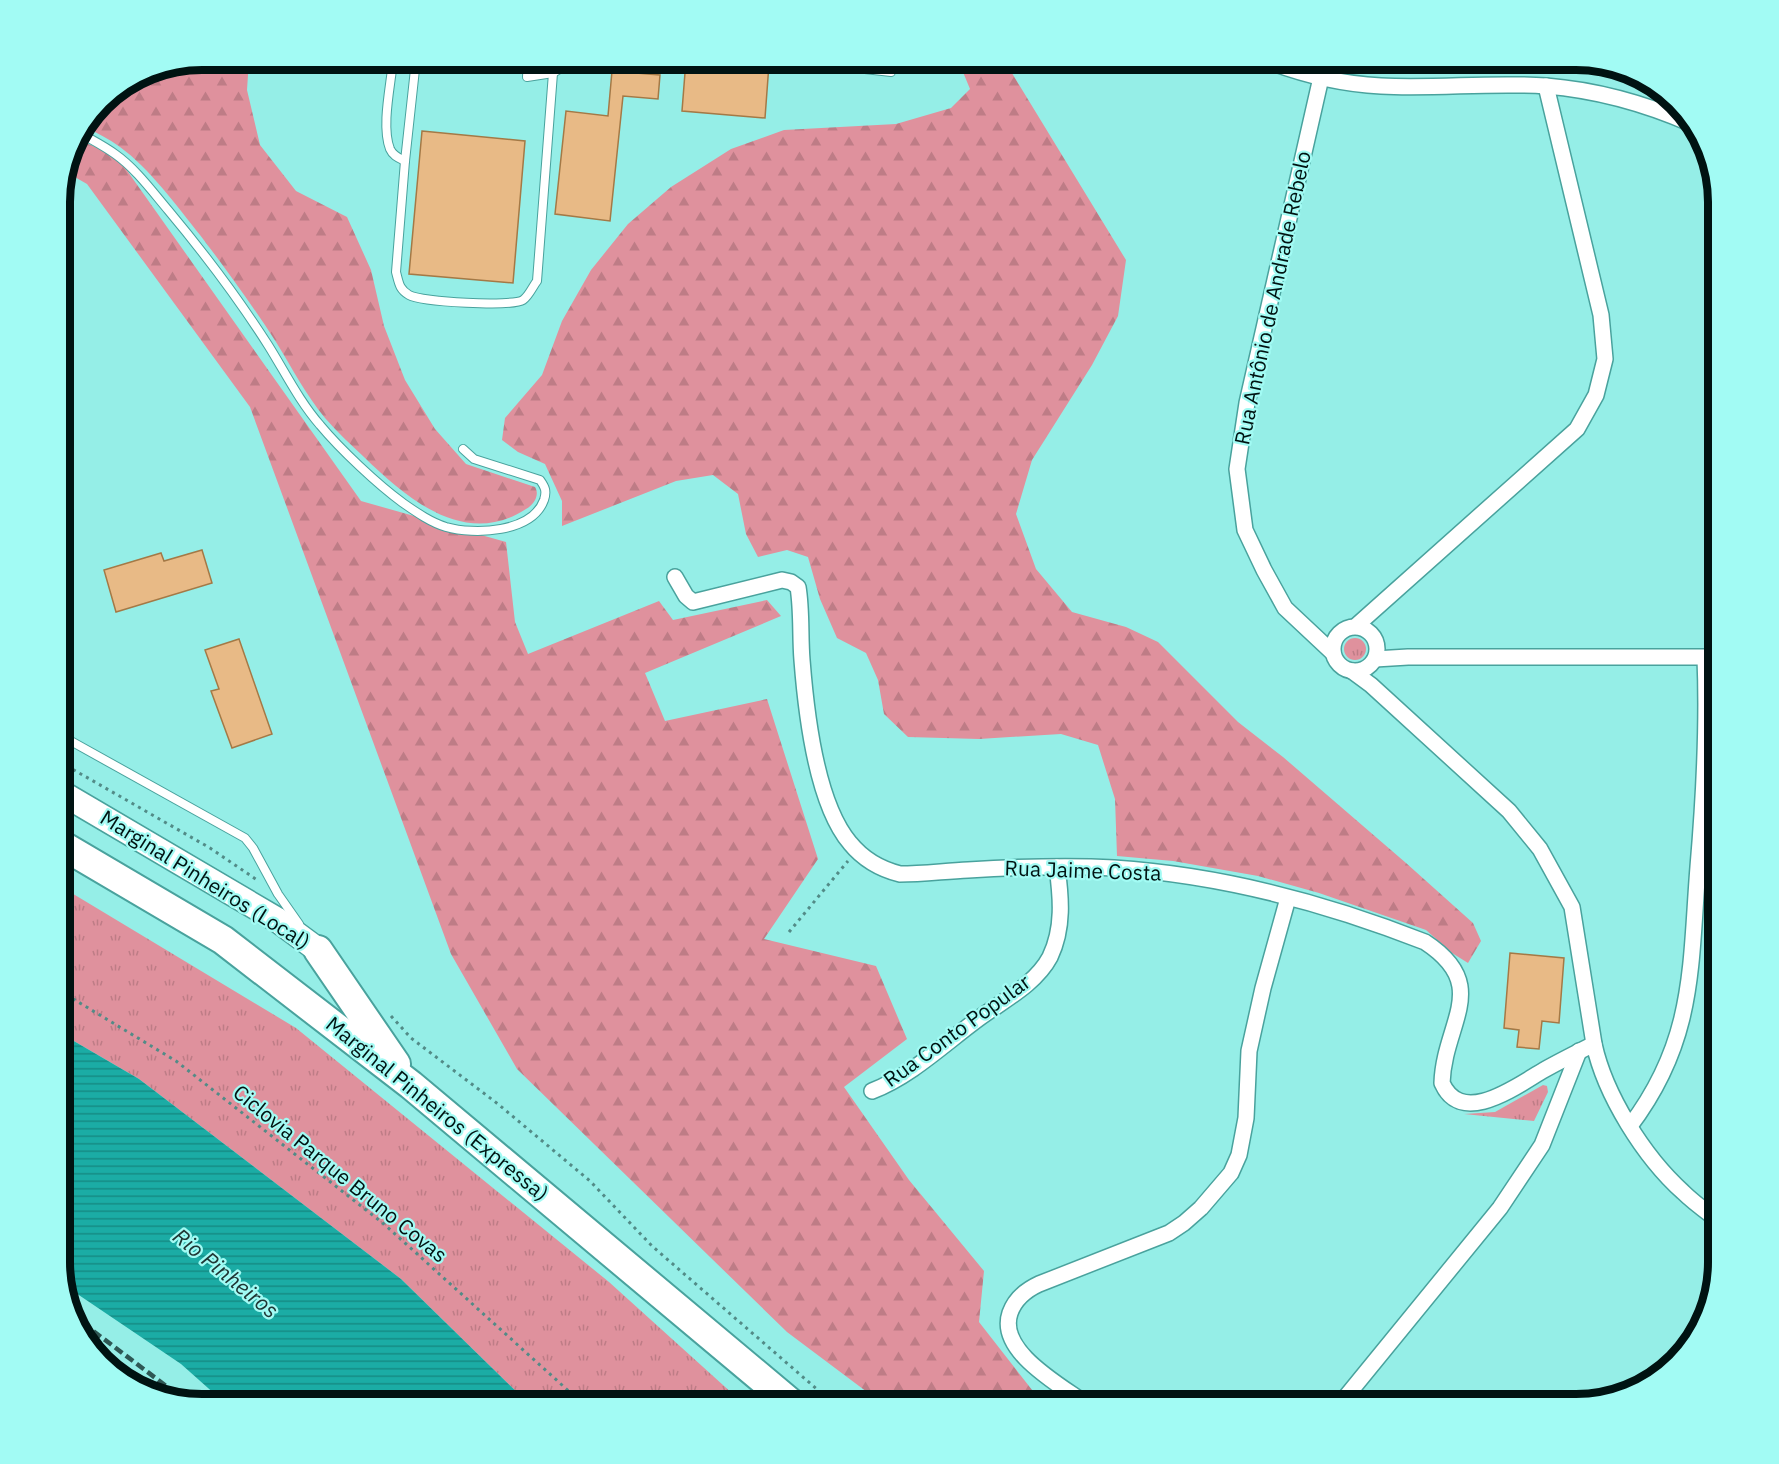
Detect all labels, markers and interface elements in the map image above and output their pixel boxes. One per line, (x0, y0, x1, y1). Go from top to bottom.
street label: Rua Antônio de Andrade Rebelo (1227, 148, 1317, 447)
street label: Marginal Pinheiros (Local) (95, 803, 316, 955)
street label: Rua Jaime Costa (1004, 853, 1162, 887)
street label: Rua Conto Popular (877, 967, 1036, 1093)
street label: Marginal Pinheiros (Expressa) (321, 1010, 555, 1207)
street label: Ciclovia Parque Bruno Covas (228, 1078, 454, 1268)
water label: Rio Pinheiros (168, 1221, 285, 1324)

